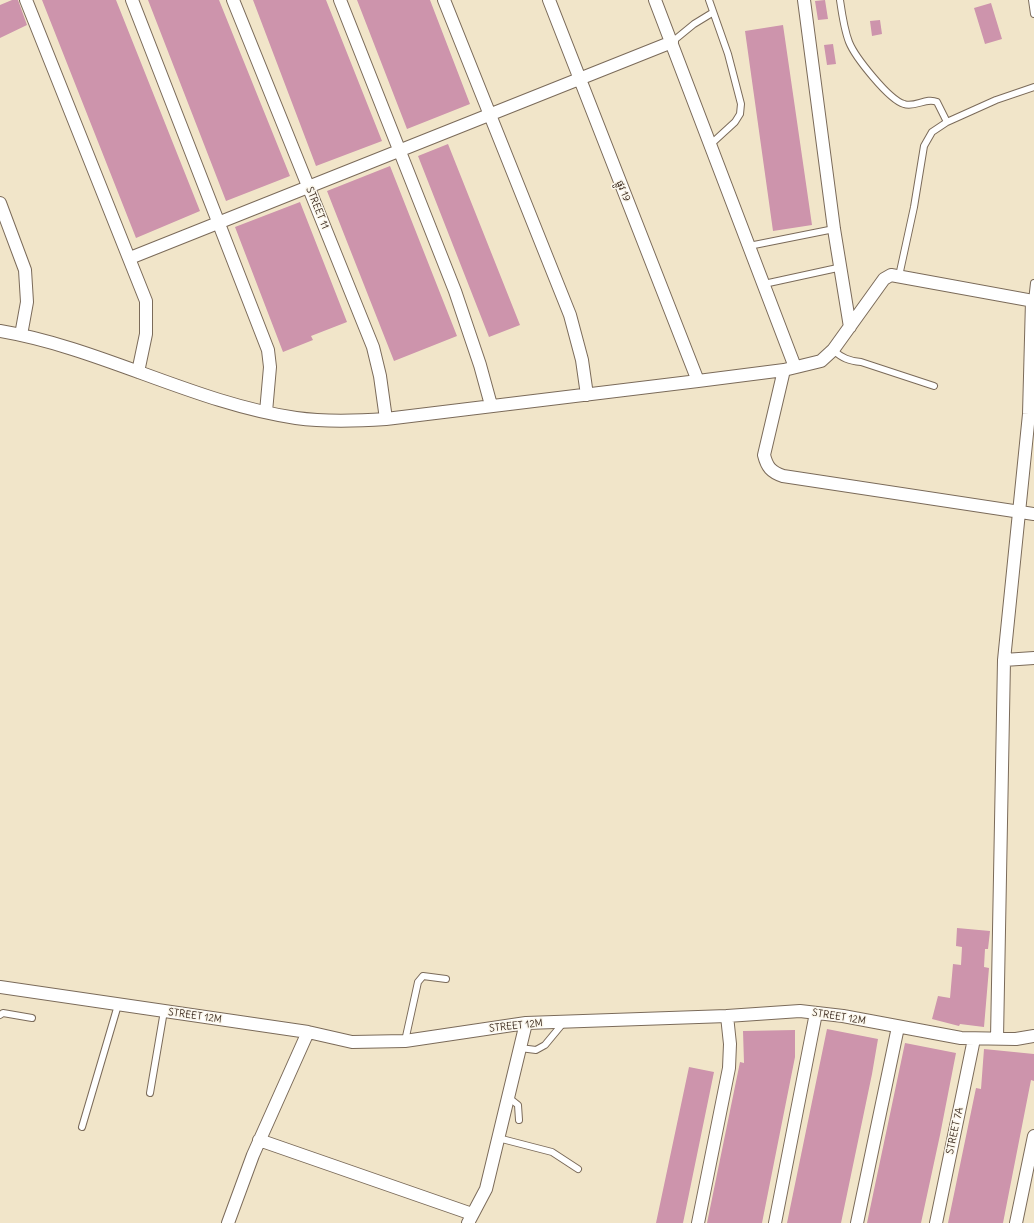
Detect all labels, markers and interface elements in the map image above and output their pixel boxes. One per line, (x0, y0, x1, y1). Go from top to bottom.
street label: ផ្លូវ 19 (613, 179, 633, 203)
street label: STREET 11 (303, 185, 331, 231)
street label: STREET 12M (167, 1006, 223, 1026)
street label: STREET 12M (811, 1007, 867, 1027)
street label: STREET 12M (489, 1017, 543, 1035)
street label: STREET 7A (944, 1107, 966, 1155)

